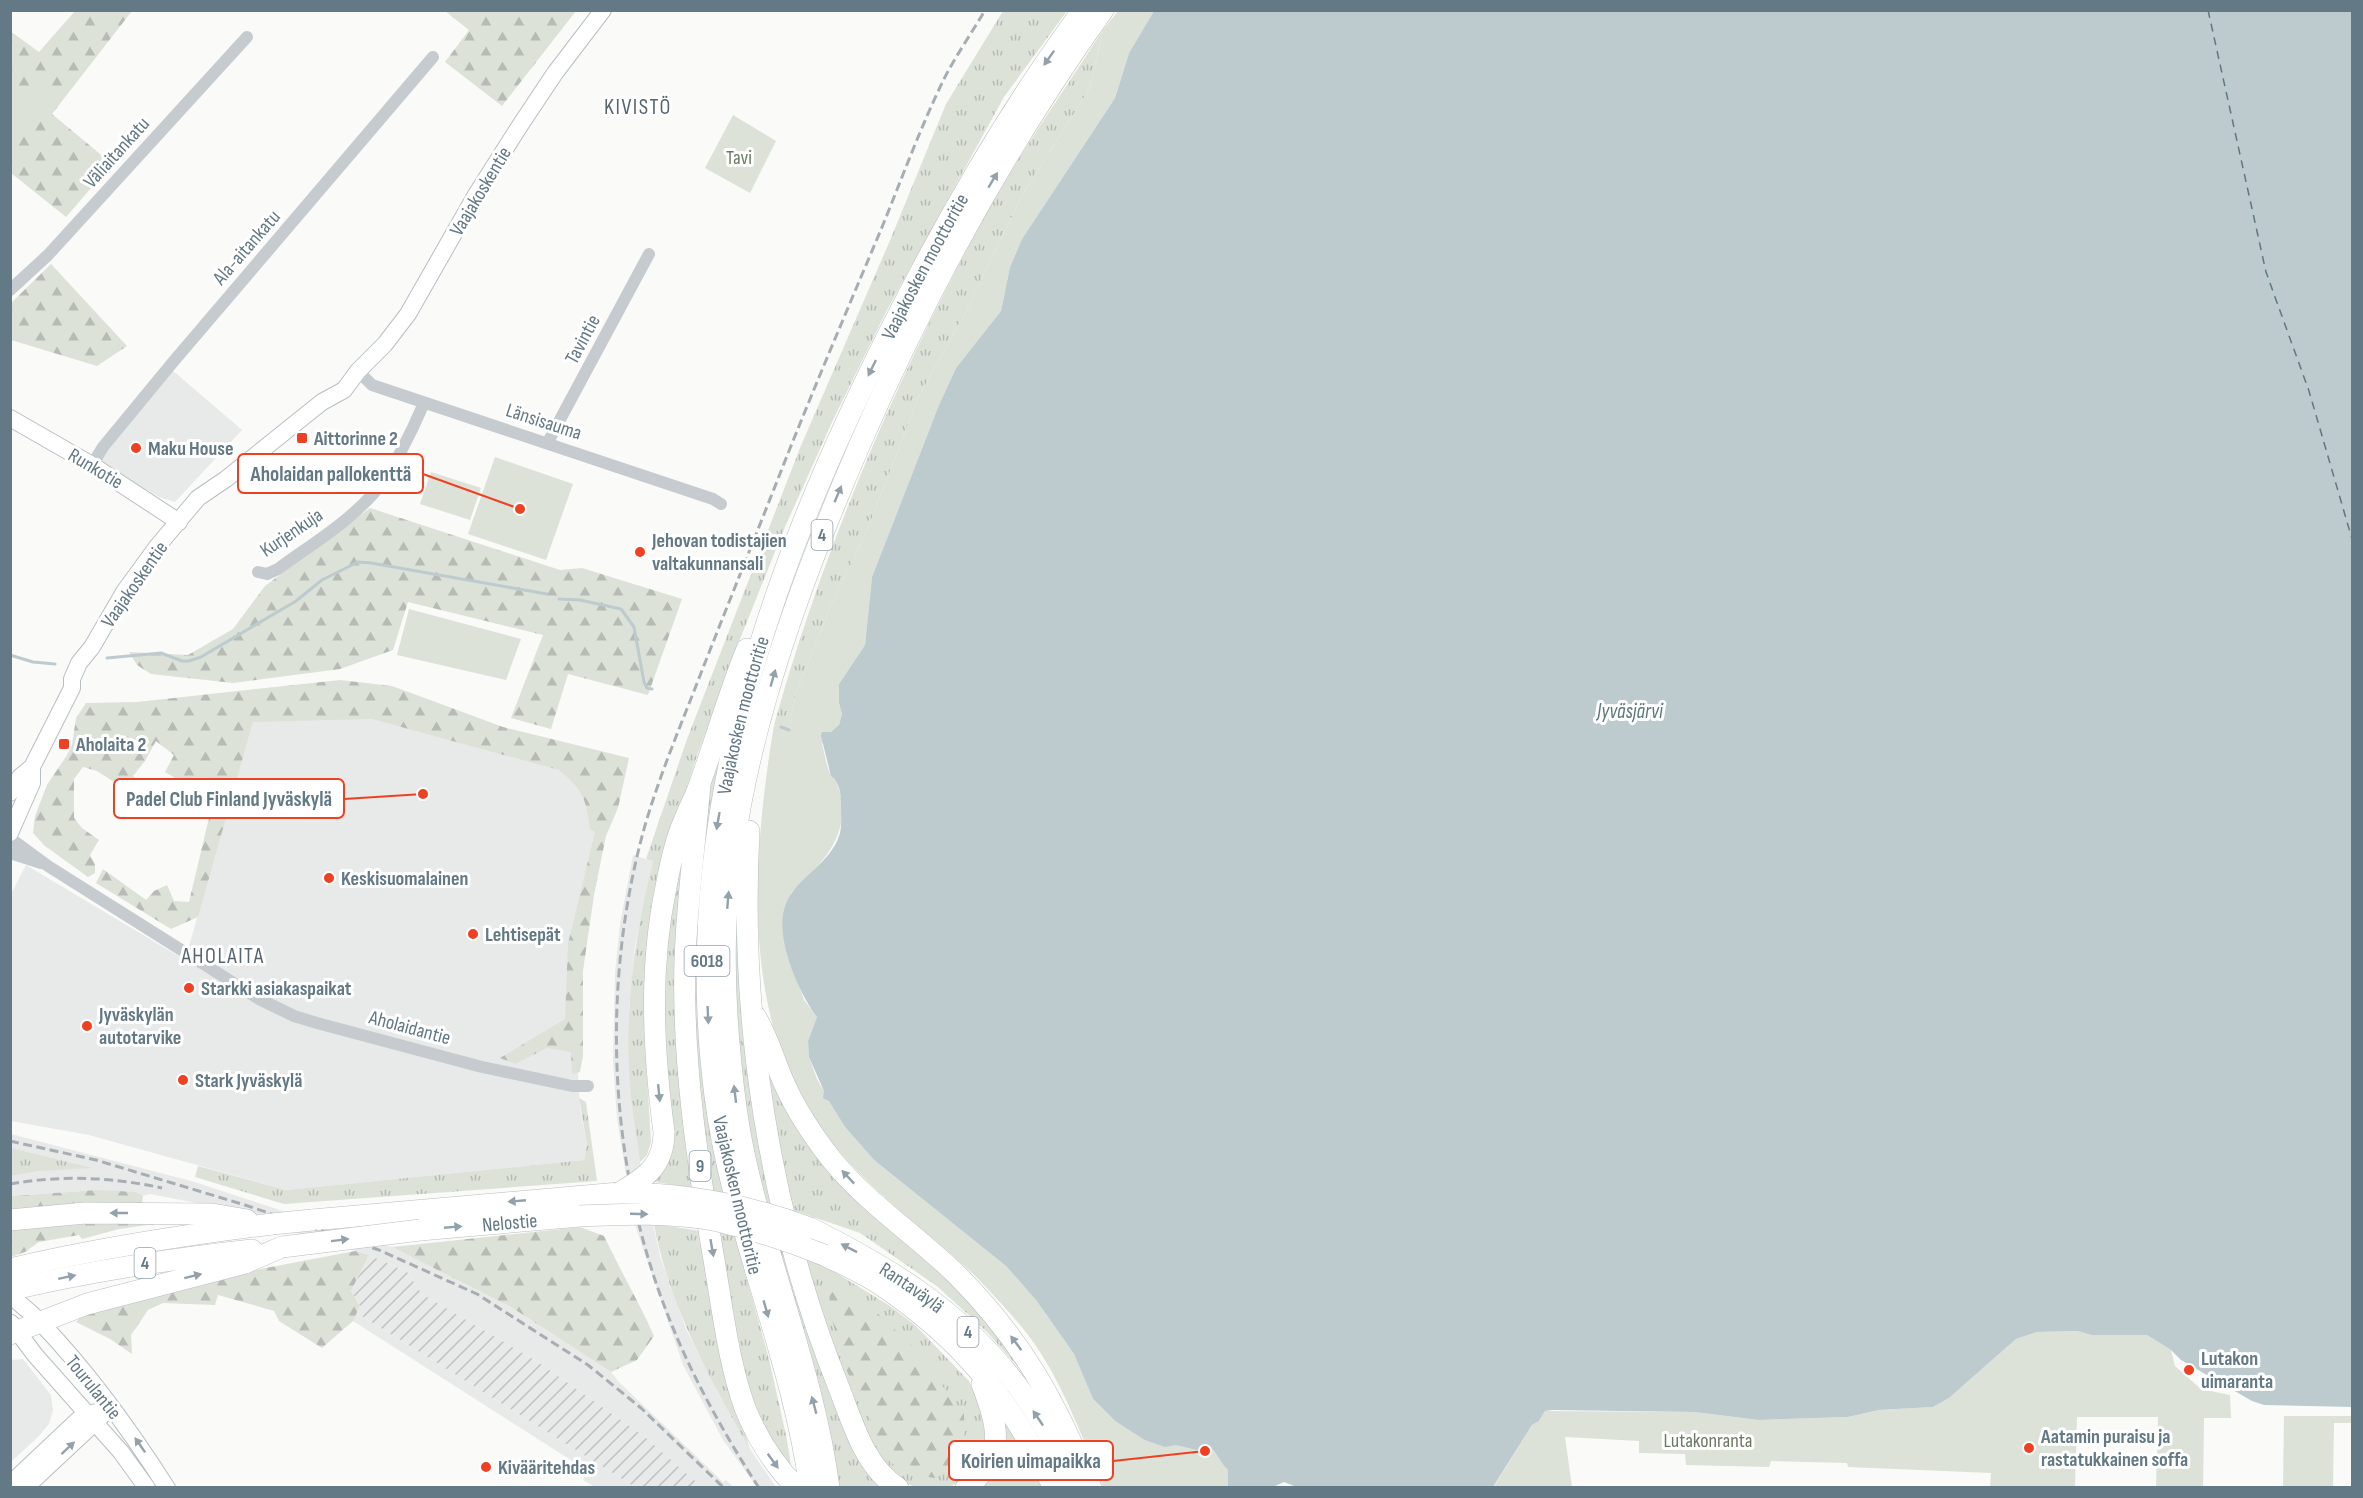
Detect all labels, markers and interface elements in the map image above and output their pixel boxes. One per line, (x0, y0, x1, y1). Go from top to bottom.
one-way arrow (1043, 50, 1055, 66)
district label: KIVISTÖ (604, 94, 672, 121)
street label: Väliaitankatu (79, 112, 155, 193)
street label: Vaajakoskentie (445, 143, 517, 240)
park label: Tavi (726, 146, 752, 170)
one-way arrow (988, 172, 999, 188)
street label: Vaajakosken moottoritie (877, 190, 974, 344)
street label: Ala-aitankatu (207, 205, 286, 291)
street label: Tavintie (560, 311, 606, 368)
one-way arrow (867, 360, 876, 377)
street label: Länsisauma (503, 398, 585, 445)
place label: Aittorinne 2 (313, 427, 398, 451)
marker: Aittorinne 2 (295, 431, 309, 445)
place label: Maku House (148, 437, 233, 461)
marker: Maku House (129, 441, 143, 455)
street label: Runkotie (64, 443, 127, 495)
callout: Aholaidan pallokenttä (238, 454, 423, 493)
text: Aholaidan pallokenttä (250, 462, 411, 487)
one-way arrow (833, 484, 843, 502)
street label: Kurjenkuja (256, 503, 327, 562)
road number: 4 (812, 520, 832, 550)
place label: Jehovan todistajien valtakunnansali (651, 529, 787, 576)
street label: Vaajakoskentie (96, 537, 173, 632)
marker: Jehovan todistajien valtakunnansali (633, 545, 647, 559)
street label: Vaajakosken moottoritie (713, 634, 775, 797)
one-way arrow (769, 669, 778, 687)
water label: Jyväsjärvi (1595, 699, 1664, 724)
place label: Aholaita 2 (75, 733, 146, 757)
marker: Aholaita 2 (57, 737, 71, 751)
callout: Padel Club Finland Jyväskylä (114, 779, 344, 818)
text: Padel Club Finland Jyväskylä (126, 787, 332, 812)
one-way arrow (713, 812, 722, 831)
place label: Keskisuomalainen (341, 867, 468, 891)
marker: Keskisuomalainen (322, 871, 336, 885)
one-way arrow (723, 890, 733, 909)
place label: Lehtisepät (485, 923, 561, 947)
marker: Lehtisepät (466, 927, 480, 941)
district label: AHOLAITA (180, 943, 265, 970)
road number: 6018 (684, 946, 730, 976)
place label: Starkki asiakaspaikat (201, 977, 352, 1001)
marker: Starkki asiakaspaikat (182, 981, 196, 995)
place label: Jyväskylän autotarvike (98, 1003, 181, 1050)
street label: Aholaidantie (365, 1005, 453, 1050)
one-way arrow (704, 1006, 713, 1025)
marker: Jyväskylän autotarvike (80, 1019, 94, 1033)
place label: Stark Jyväskylä (195, 1069, 302, 1093)
marker: Stark Jyväskylä (176, 1073, 190, 1087)
one-way arrow (654, 1084, 664, 1103)
one-way arrow (730, 1085, 739, 1104)
street label: Vaajakosken moottoritie (707, 1114, 767, 1277)
road number: 9 (690, 1151, 710, 1181)
one-way arrow (842, 1170, 855, 1185)
one-way arrow (507, 1197, 526, 1206)
one-way arrow (109, 1208, 128, 1218)
street label: Nelostie (481, 1209, 538, 1238)
one-way arrow (629, 1210, 648, 1219)
one-way arrow (444, 1222, 463, 1232)
one-way arrow (331, 1235, 350, 1244)
one-way arrow (708, 1239, 717, 1258)
one-way arrow (841, 1243, 858, 1252)
road number: 4 (134, 1248, 156, 1278)
street label: Rantaväylä (875, 1258, 948, 1319)
one-way arrow (58, 1271, 77, 1281)
one-way arrow (184, 1271, 202, 1281)
one-way arrow (762, 1300, 771, 1318)
road number: 4 (958, 1317, 978, 1347)
one-way arrow (1011, 1335, 1023, 1350)
place label: Lutakon uimaranta (2201, 1347, 2273, 1394)
street label: Tourulantie (60, 1351, 126, 1425)
marker: Lutakon uimaranta (2182, 1363, 2196, 1377)
one-way arrow (808, 1396, 818, 1414)
one-way arrow (1032, 1411, 1044, 1427)
place label: Aatamin puraisu ja rastatukkainen soffa (2040, 1425, 2188, 1472)
park label: Lutakonranta (1663, 1429, 1753, 1453)
one-way arrow (134, 1438, 146, 1454)
callout: Koirien uimapaikka (949, 1441, 1113, 1480)
marker: Aatamin puraisu ja rastatukkainen soffa (2022, 1441, 2036, 1455)
one-way arrow (60, 1442, 75, 1455)
text: Koirien uimapaikka (961, 1449, 1101, 1474)
one-way arrow (767, 1452, 779, 1468)
place label: Kivääritehdas (498, 1456, 595, 1480)
marker: Kivääritehdas (479, 1460, 493, 1474)

